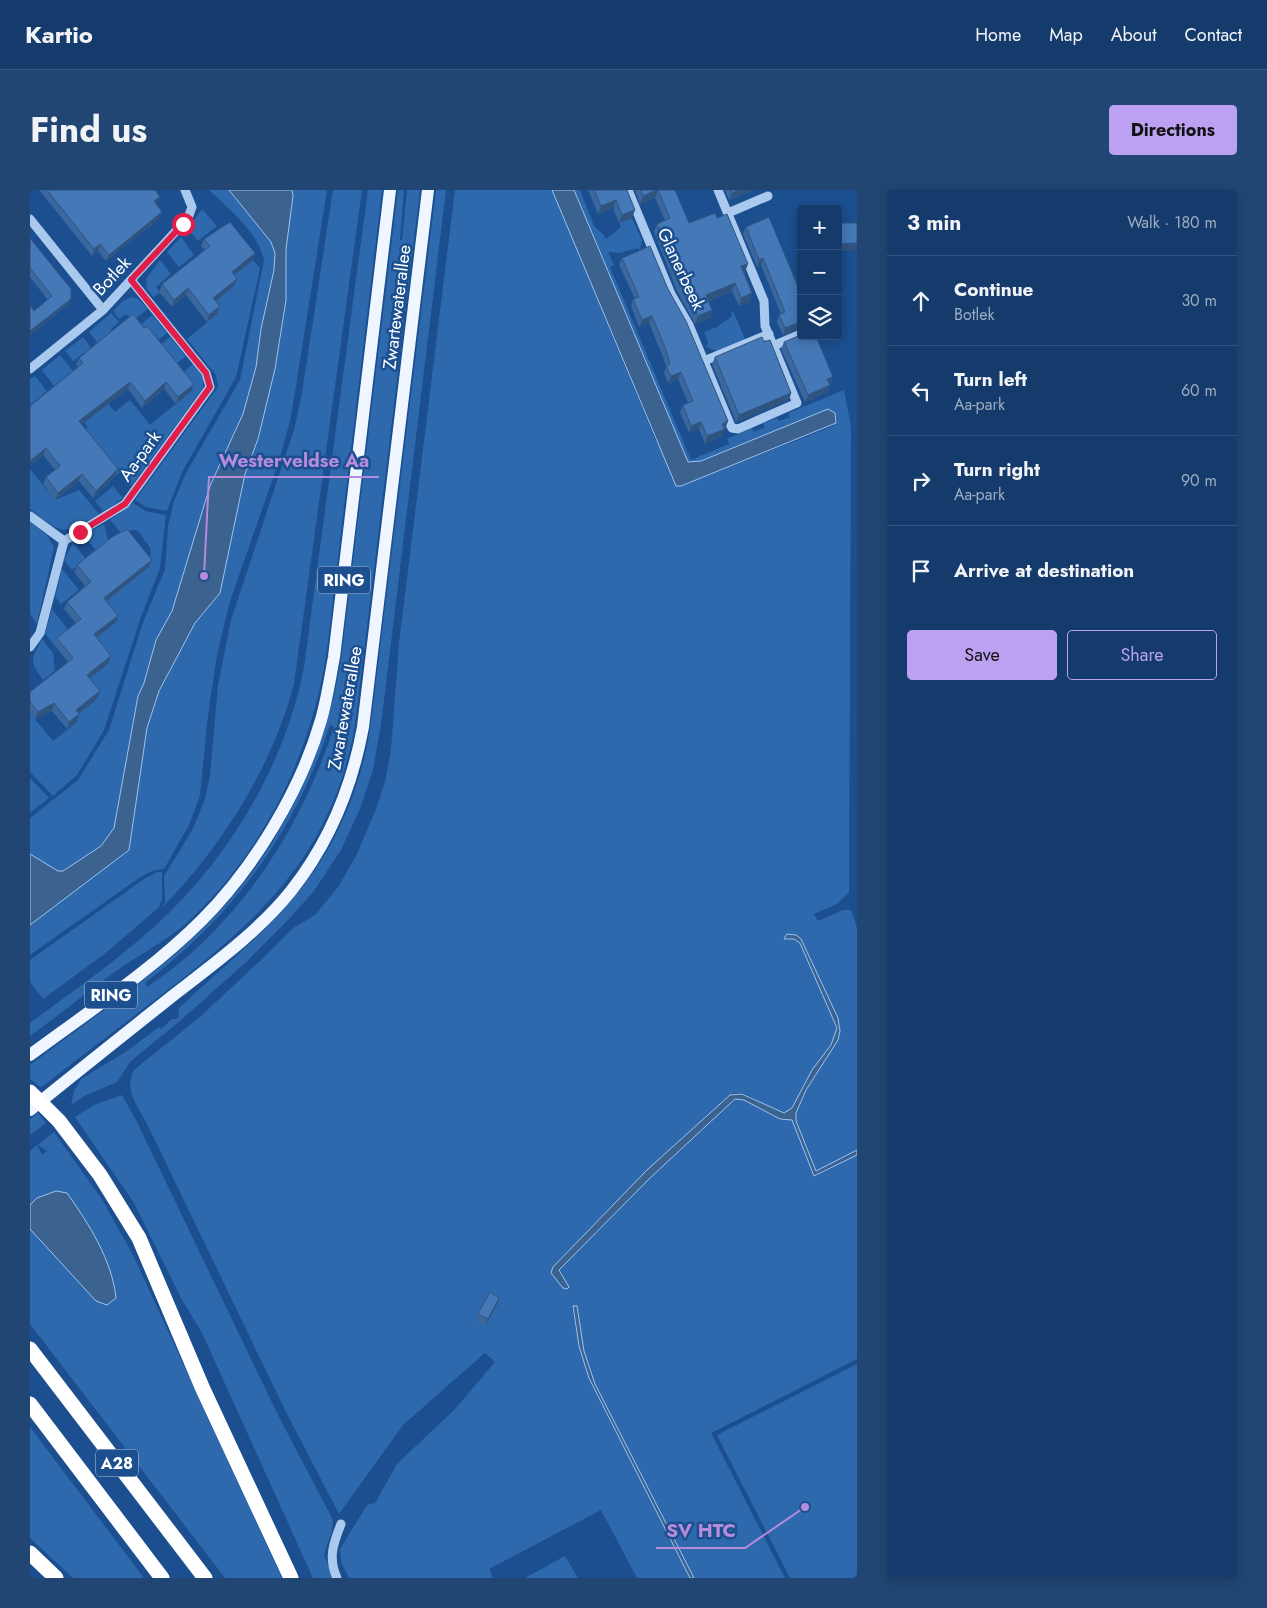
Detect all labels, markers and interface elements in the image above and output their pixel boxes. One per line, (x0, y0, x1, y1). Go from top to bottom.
text: Kartio (25, 17, 93, 52)
text: Home (975, 22, 1021, 48)
text: Map (1049, 22, 1083, 48)
text: About (1111, 22, 1156, 48)
text: Contact (1184, 22, 1242, 48)
text: Find us (30, 105, 147, 155)
button: Directions (1109, 105, 1237, 155)
map controls (797, 205, 842, 340)
button: + (797, 205, 842, 250)
text: 3 min (907, 208, 961, 238)
text: Walk · 180 m (1127, 211, 1217, 234)
route start (172, 213, 195, 236)
street label: Glanerbeek (651, 223, 711, 315)
street label: Zwartewaterallee (376, 243, 418, 371)
street label: Botlek (87, 250, 137, 302)
button: − (797, 250, 842, 295)
text: Continue (954, 276, 1033, 303)
icon: ahead (907, 287, 935, 315)
text: 30 m (1181, 289, 1217, 312)
button: layers (797, 295, 842, 340)
text: Botlek (954, 303, 994, 326)
text: Turn left (954, 366, 1027, 393)
icon: left (907, 377, 935, 405)
text: 60 m (1181, 379, 1217, 402)
text: Aa-park (954, 393, 1005, 416)
street label: Aa-park (113, 425, 167, 487)
callout: Westerveldse Aa (209, 443, 379, 477)
text: Westerveldse Aa (219, 447, 369, 474)
text: Turn right (954, 456, 1040, 483)
icon: right (907, 467, 935, 495)
text: 90 m (1181, 469, 1217, 492)
text: Aa-park (954, 483, 1005, 506)
route end (69, 521, 92, 544)
icon: arrive (907, 557, 935, 585)
text: Arrive at destination (954, 557, 1134, 584)
road number: RING (318, 566, 370, 594)
button: Save (907, 630, 1057, 680)
button: Share (1067, 630, 1217, 680)
street label: Zwartewaterallee (321, 644, 369, 772)
road number: RING (85, 982, 137, 1008)
road number: A28 (96, 1450, 138, 1476)
callout: SV HTC (656, 1514, 745, 1548)
text: SV HTC (666, 1517, 736, 1544)

